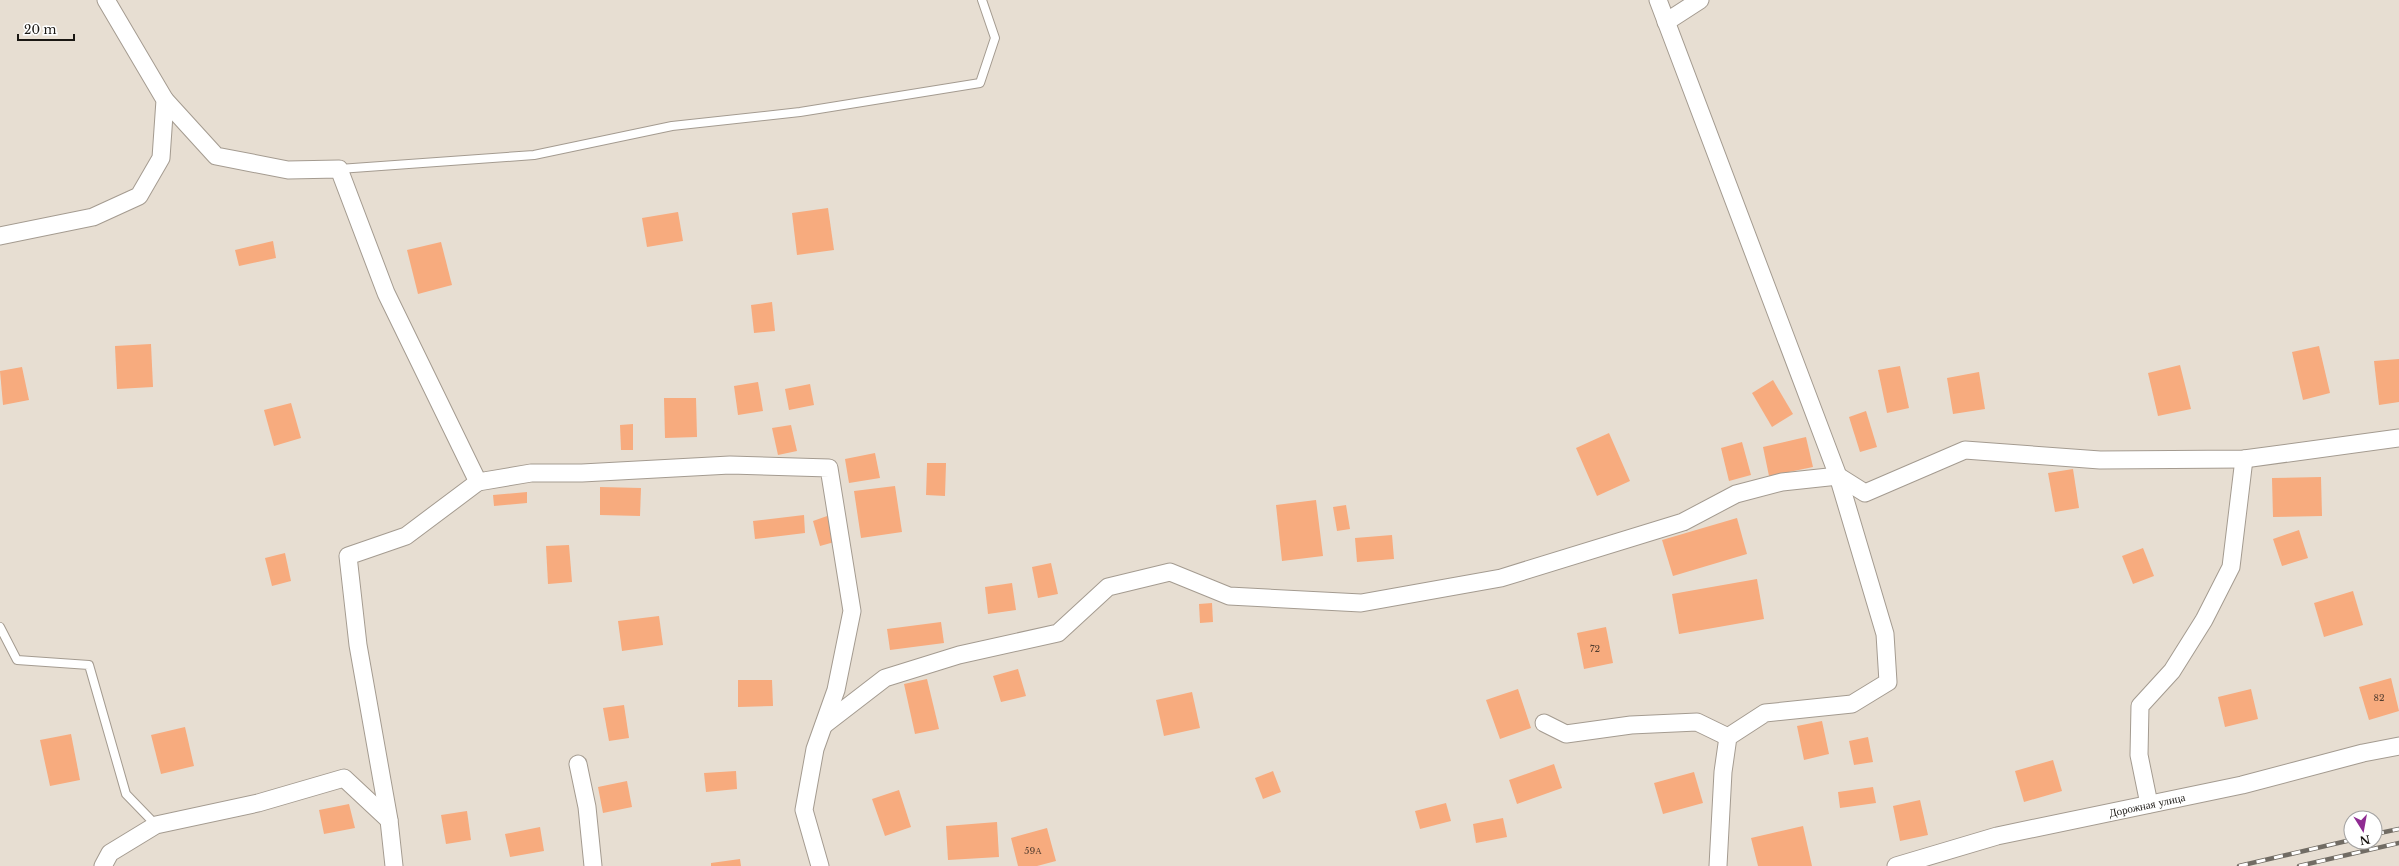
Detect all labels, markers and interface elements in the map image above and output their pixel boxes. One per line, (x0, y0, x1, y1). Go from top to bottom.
scale bar (18, 16, 74, 42)
text: 20 m (24, 22, 56, 37)
house number: 72 (1590, 643, 1600, 654)
house number: 82 (2374, 692, 2385, 703)
street label: Дорожная улица (2108, 790, 2186, 820)
north arrow (2343, 810, 2383, 850)
text: N (2358, 832, 2371, 848)
house number: 59А (1024, 845, 1042, 856)

